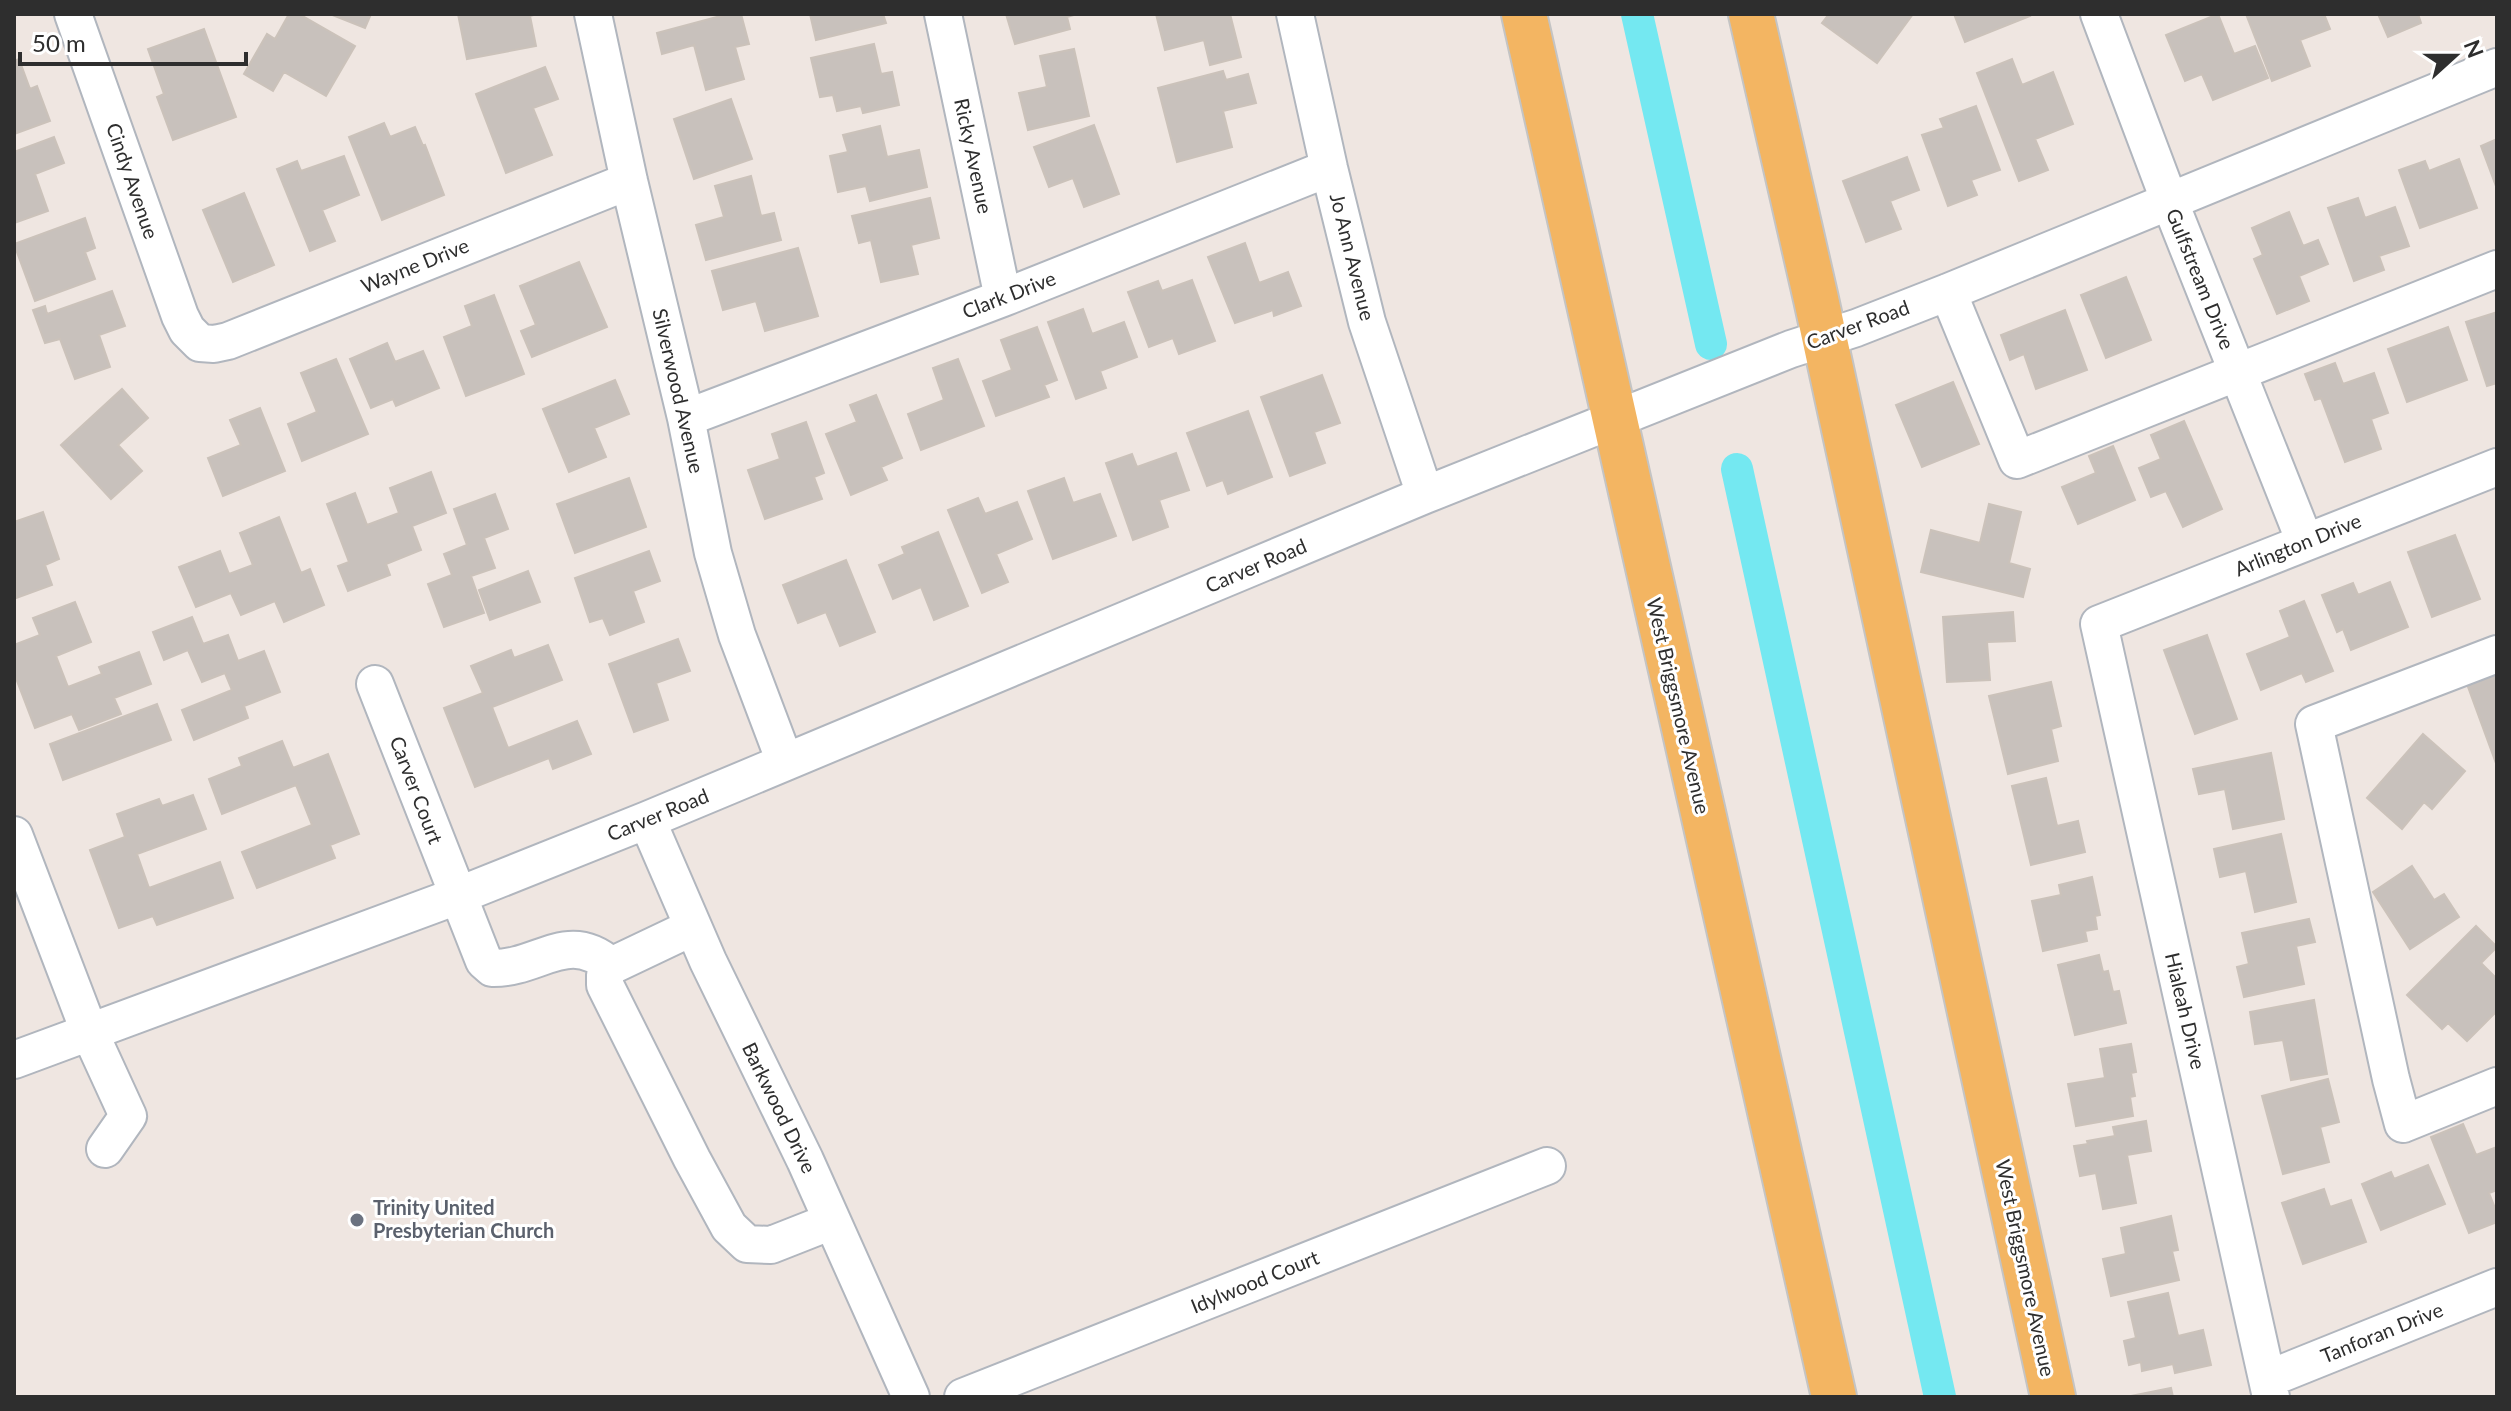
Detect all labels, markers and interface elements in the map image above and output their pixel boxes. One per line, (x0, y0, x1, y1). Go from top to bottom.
scale bar (20, 16, 246, 66)
north arrow (2415, 16, 2495, 96)
text: 50 m (32, 28, 86, 57)
text: N (2458, 36, 2490, 61)
street label: Ricky Avenue (950, 96, 998, 216)
street label: Cindy Avenue (102, 120, 164, 242)
street label: Jo Ann Avenue (1326, 191, 1380, 323)
street label: Gulfstream Drive (2162, 205, 2240, 353)
street label: Wayne Drive (357, 233, 472, 298)
street label: Clark Drive (958, 265, 1059, 323)
street label: Carver Road (1803, 294, 1912, 354)
street label: Silverwood Avenue (648, 306, 710, 475)
street label: Arlington Drive (2231, 508, 2364, 580)
street label: Carver Road (1201, 533, 1310, 597)
street label: West Briggsmore Avenue (1642, 595, 1716, 816)
street label: Carver Court (385, 732, 448, 847)
street label: Carver Road (603, 783, 712, 845)
street label: Hialeah Drive (2161, 950, 2211, 1071)
street label: Barkwood Drive (738, 1038, 822, 1177)
street label: West Briggsmore Avenue (1991, 1157, 2061, 1378)
place label: Trinity United Presbyterian Church (373, 1195, 554, 1242)
marker: Trinity United Presbyterian Church (348, 1211, 366, 1229)
street label: Idylwood Court (1187, 1244, 1322, 1318)
street label: Tanforan Drive (2317, 1297, 2446, 1367)

